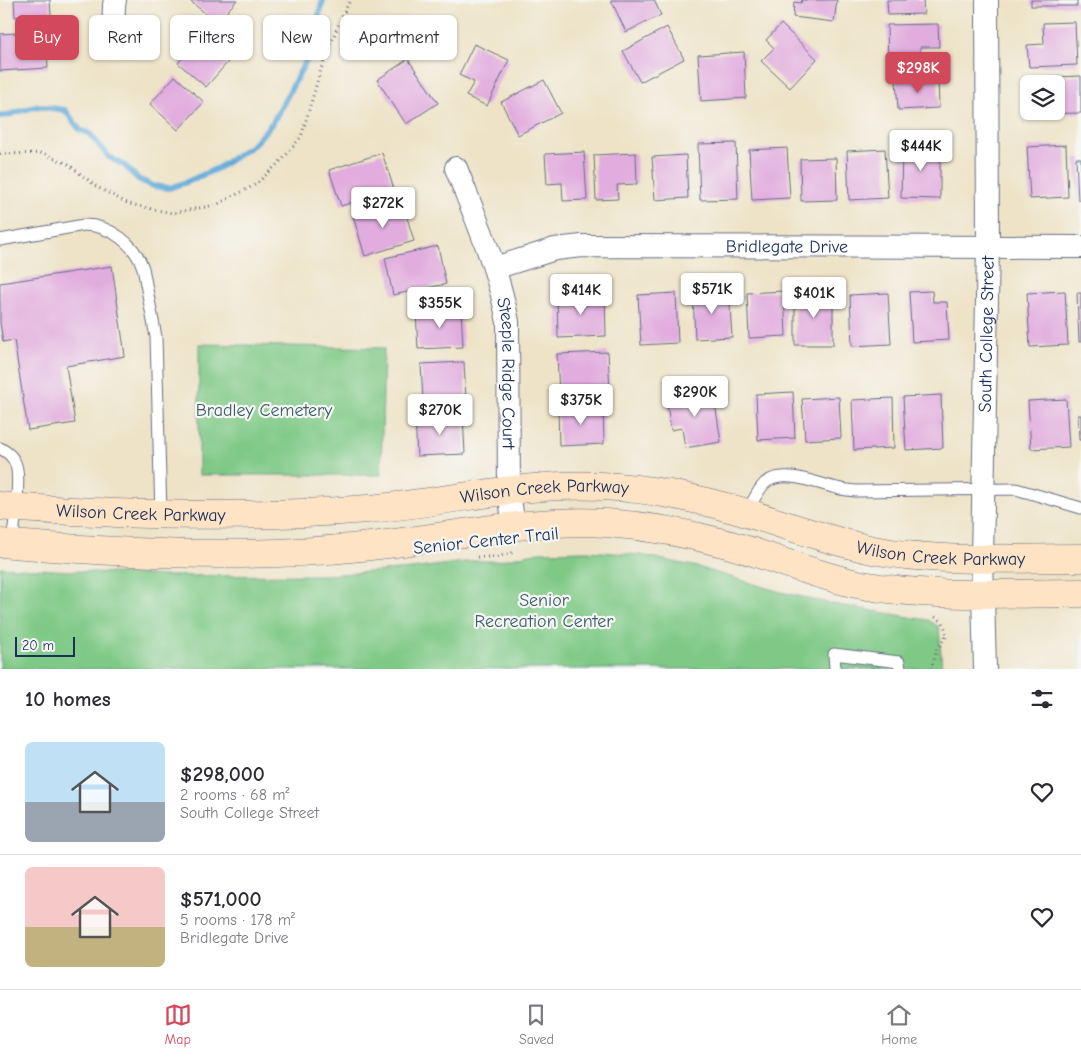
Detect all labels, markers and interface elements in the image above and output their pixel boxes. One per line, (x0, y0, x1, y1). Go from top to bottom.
chip: Buy (15, 15, 79, 60)
chip: Rent (89, 15, 160, 60)
chip: Filters (170, 15, 253, 60)
chip: New (263, 15, 330, 60)
chip: Apartment (340, 15, 457, 60)
pin: $298K (883, 52, 953, 94)
text: $298K (896, 59, 940, 77)
map controls (1020, 75, 1065, 120)
button: layers (1020, 75, 1065, 120)
pin: $444K (886, 130, 956, 172)
text: $444K (900, 137, 942, 155)
pin: $272K (348, 186, 418, 229)
text: $272K (362, 194, 404, 212)
street label: Bridlegate Drive (726, 236, 848, 257)
street label: South College Street (974, 255, 998, 413)
pin: $571K (677, 272, 747, 315)
pin: $414K (546, 274, 616, 316)
pin: $401K (779, 276, 849, 319)
text: $571K (692, 280, 732, 298)
text: $414K (561, 281, 601, 299)
text: $401K (793, 284, 835, 302)
pin: $355K (405, 286, 475, 329)
text: $355K (418, 294, 462, 312)
street label: Steeple Ridge Court (492, 295, 519, 450)
pin: $290K (660, 376, 730, 418)
text: $290K (673, 383, 717, 401)
pin: $375K (546, 384, 616, 426)
text: $375K (560, 391, 602, 409)
pin: $270K (405, 394, 475, 436)
park label: Bradley Cemetery (196, 400, 333, 421)
text: $270K (419, 401, 461, 419)
street label: Wilson Creek Parkway (459, 475, 631, 508)
street label: Wilson Creek Parkway (56, 500, 227, 525)
street label: Senior Center Trail (412, 523, 560, 559)
street label: Wilson Creek Parkway (854, 536, 1026, 569)
park label: Senior Recreation Center (475, 590, 614, 632)
scale bar (15, 634, 75, 657)
text: 20 m (22, 637, 54, 654)
icon: filters (1028, 685, 1056, 713)
text: 10 homes (25, 687, 111, 711)
icon: home (65, 762, 125, 822)
text: $298,000 (180, 762, 265, 786)
icon: heart (1028, 778, 1056, 806)
text: 2 rooms · 68 m² (180, 786, 290, 804)
text: South College Street (180, 804, 319, 822)
icon: home (65, 887, 125, 947)
text: $571,000 (180, 887, 262, 911)
icon: heart (1028, 903, 1056, 931)
text: 5 rooms · 178 m² (180, 911, 295, 929)
text: Bridlegate Drive (180, 929, 289, 947)
tab: Map (164, 1001, 192, 1048)
tab: Saved (519, 1001, 554, 1048)
tab: Home (881, 1001, 917, 1048)

